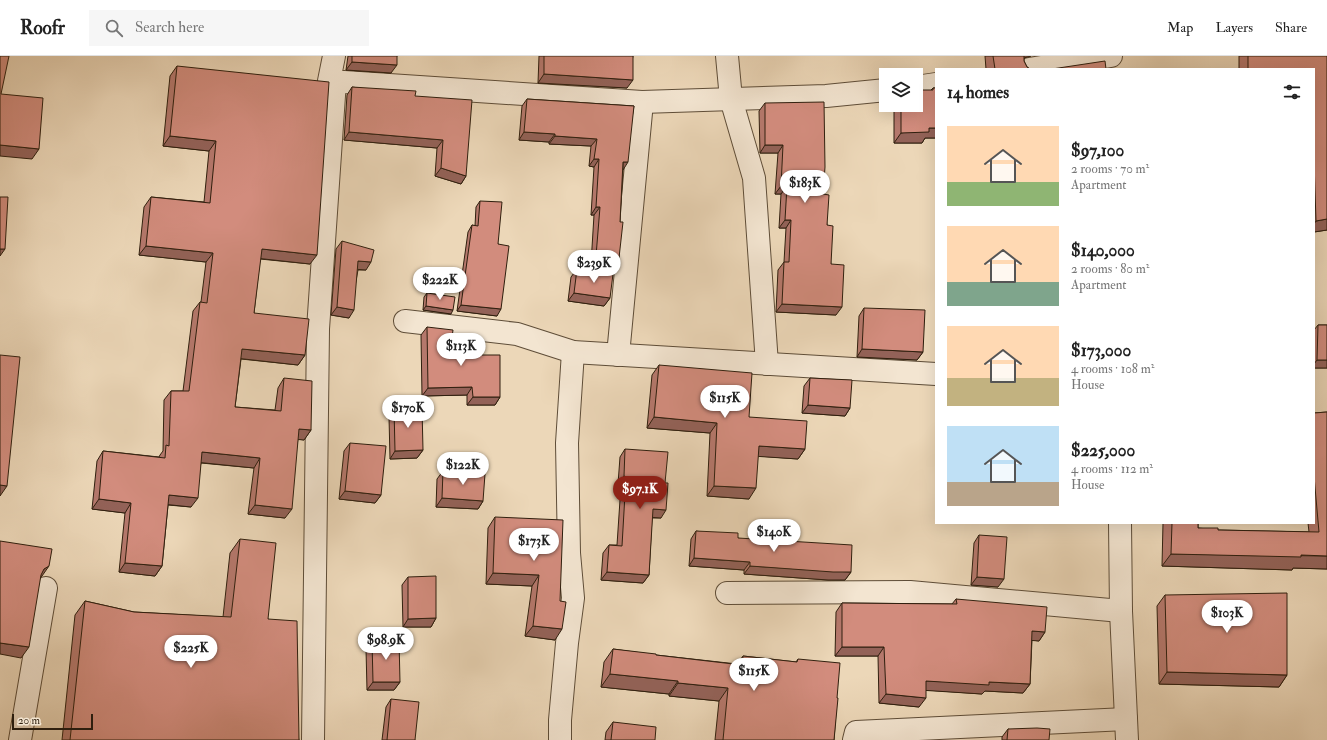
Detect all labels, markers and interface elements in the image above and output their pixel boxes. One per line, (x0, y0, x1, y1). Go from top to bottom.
search box (89, 10, 369, 46)
text: Roofr (20, 16, 65, 40)
icon: search (103, 17, 125, 39)
text: Search here (135, 18, 204, 37)
text: Map (1167, 19, 1193, 36)
text: Layers (1215, 19, 1253, 36)
text: Share (1275, 19, 1307, 36)
map controls (879, 68, 923, 112)
button: layers (879, 68, 923, 112)
icon: filters (1281, 81, 1303, 103)
text: 14 homes (947, 82, 1009, 103)
text: $97,100 (1071, 140, 1124, 161)
icon: home (979, 142, 1027, 190)
text: 2 rooms · 70 m² (1071, 161, 1149, 177)
pin: $183K (777, 170, 833, 204)
text: $183K (789, 175, 821, 191)
text: Apartment (1071, 177, 1127, 193)
text: $140,000 (1071, 240, 1135, 261)
icon: home (979, 242, 1027, 290)
pin: $239K (566, 250, 622, 284)
text: $239K (577, 255, 611, 271)
text: 2 rooms · 80 m² (1071, 261, 1149, 277)
pin: $222K (412, 267, 468, 301)
text: $222K (422, 272, 458, 288)
text: Apartment (1071, 277, 1127, 293)
pin: $113K (433, 333, 489, 367)
text: $113K (446, 338, 476, 354)
text: $173,000 (1071, 340, 1131, 361)
icon: home (979, 342, 1027, 390)
text: 4 rooms · 108 m² (1071, 361, 1154, 377)
text: House (1071, 377, 1104, 393)
pin: $115K (697, 385, 753, 419)
text: $115K (709, 390, 741, 406)
pin: $170K (380, 395, 436, 429)
text: $170K (391, 400, 425, 416)
text: $225,000 (1071, 440, 1135, 461)
icon: home (979, 442, 1027, 490)
pin: $122K (435, 452, 491, 486)
text: $122K (446, 457, 480, 473)
text: 4 rooms · 112 m² (1071, 461, 1153, 477)
pin: $97.1K (607, 476, 673, 510)
text: House (1071, 477, 1104, 493)
text: $97.1K (622, 481, 658, 497)
pin: $140K (746, 519, 802, 553)
text: $140K (757, 524, 791, 540)
pin: $173K (506, 528, 562, 562)
text: $173K (518, 533, 550, 549)
pin: $103K (1199, 600, 1255, 634)
text: $103K (1211, 605, 1243, 621)
pin: $98.9K (353, 627, 419, 661)
text: $98.9K (367, 632, 405, 648)
pin: $225K (163, 635, 219, 669)
text: $225K (173, 640, 209, 656)
pin: $115K (726, 658, 782, 692)
text: $115K (738, 663, 770, 679)
scale bar (12, 712, 93, 731)
text: 20 m (18, 714, 40, 727)

